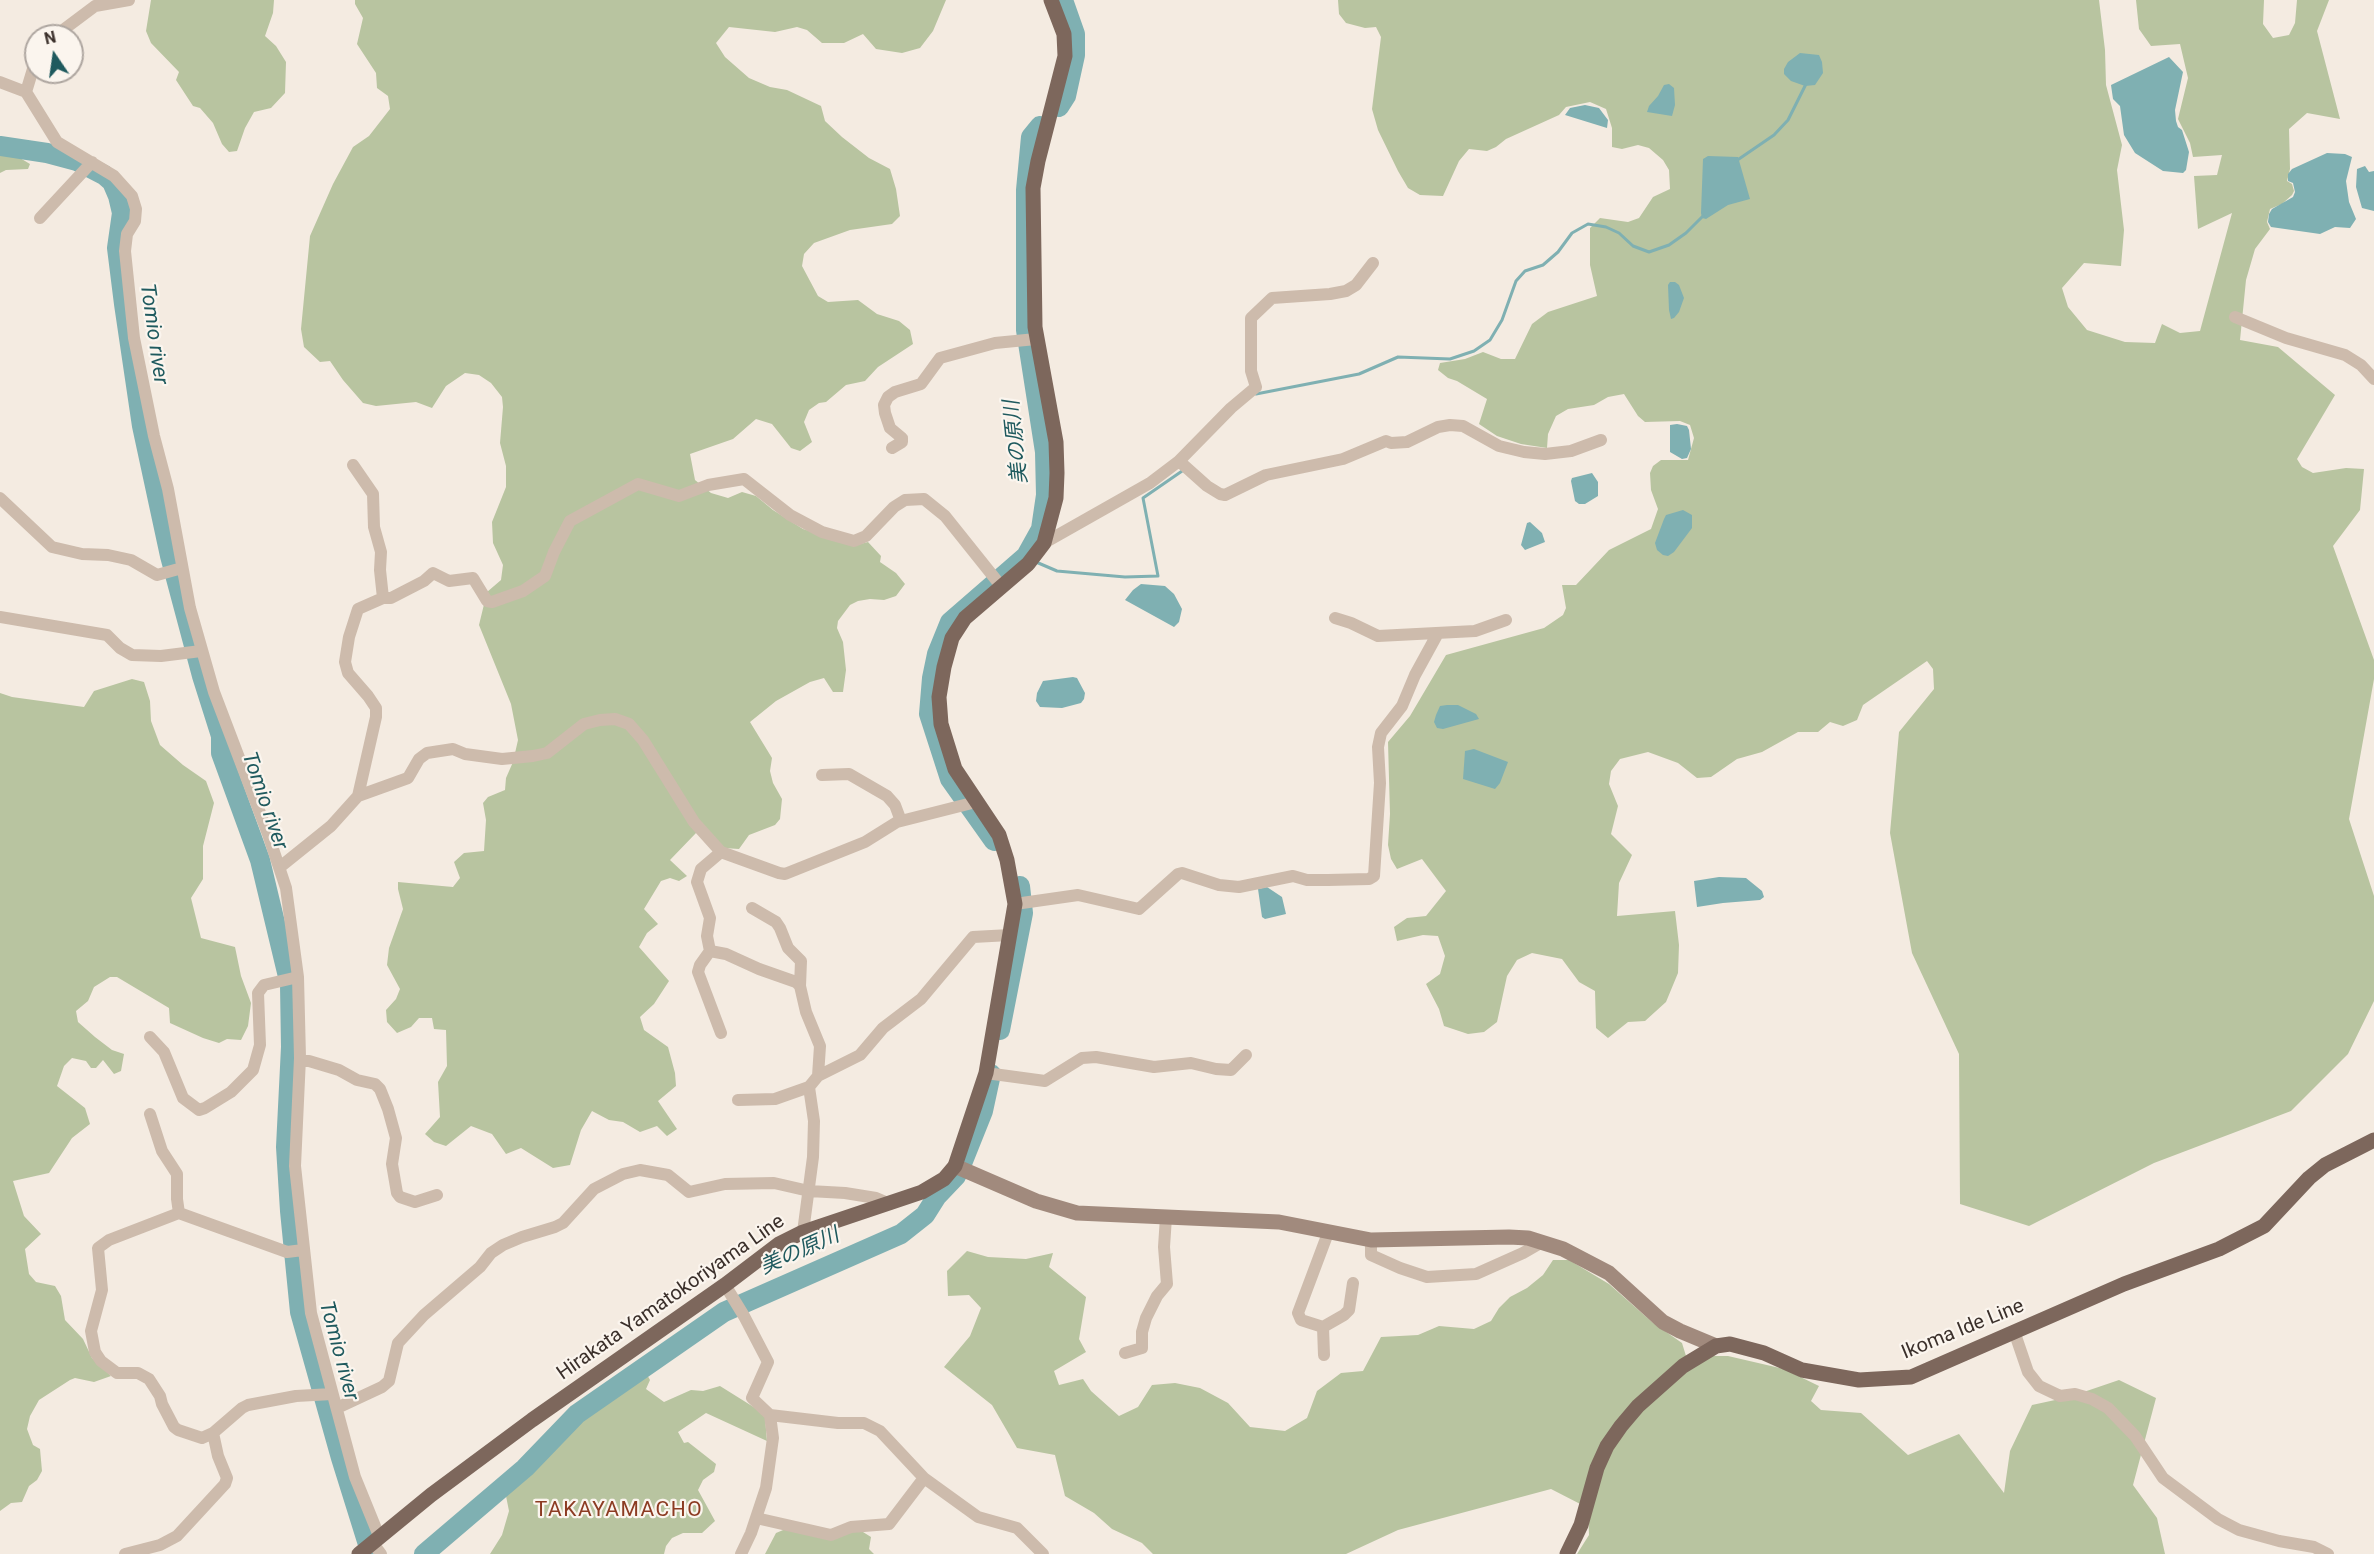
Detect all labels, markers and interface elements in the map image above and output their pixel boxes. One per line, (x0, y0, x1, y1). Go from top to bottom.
north arrow (24, 24, 84, 84)
text: N (43, 27, 58, 48)
water label: Tomio river (133, 282, 173, 386)
water label: 美の原川 (1000, 399, 1034, 485)
water label: Tomio river (236, 749, 292, 853)
street label: Hirakata Yamatokoriyama Line (553, 1210, 789, 1386)
water label: 美の原川 (757, 1223, 843, 1281)
street label: Ikoma Ide Line (1898, 1295, 2028, 1365)
water label: Tomio river (313, 1299, 363, 1403)
district label: TAKAYAMACHO (535, 1498, 703, 1524)

